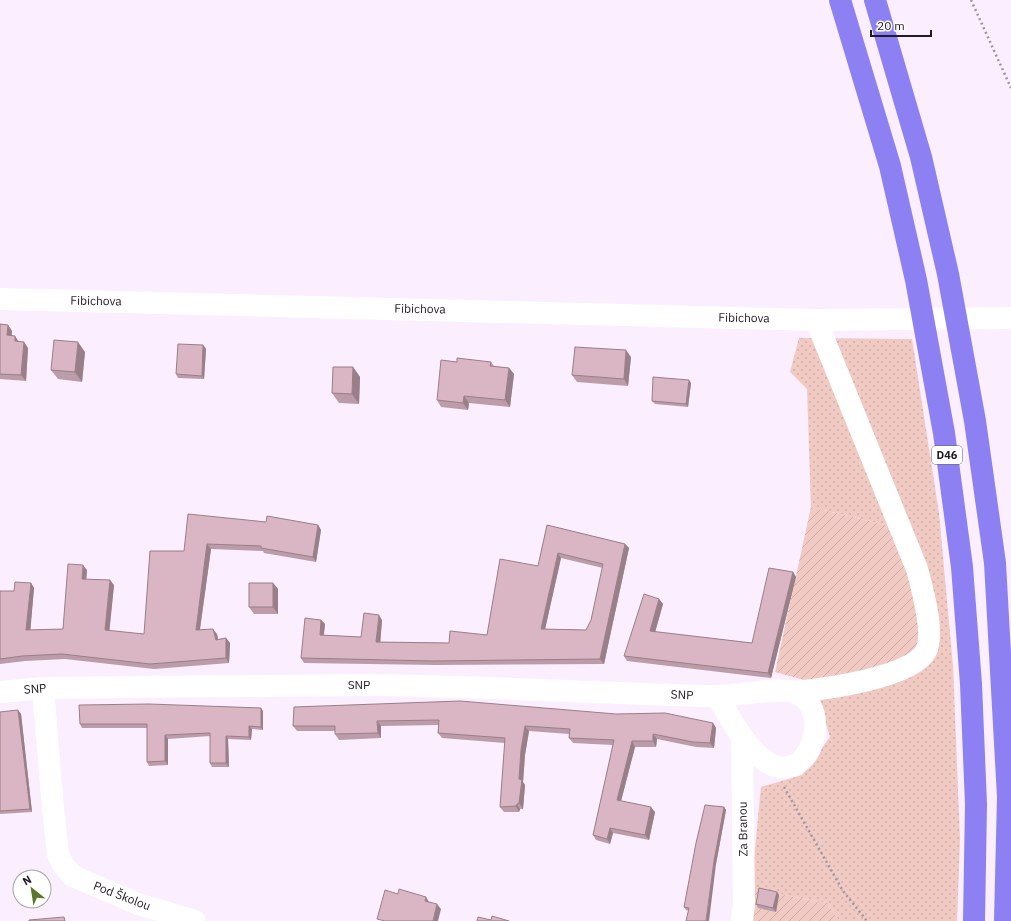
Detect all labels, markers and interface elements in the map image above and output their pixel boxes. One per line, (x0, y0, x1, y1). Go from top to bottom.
scale bar (871, 12, 931, 38)
text: 20 m (877, 18, 905, 33)
street label: Fibichova (70, 293, 122, 308)
street label: Fibichova (394, 301, 446, 316)
street label: Fibichova (718, 310, 770, 325)
road number: D46 (932, 446, 962, 464)
street label: SNP (348, 677, 370, 692)
street label: SNP (23, 680, 47, 697)
street label: SNP (670, 687, 694, 702)
street label: Za Branou (735, 801, 750, 857)
north arrow (12, 869, 52, 909)
text: N (20, 872, 34, 888)
street label: Pod Školou (91, 878, 153, 913)

